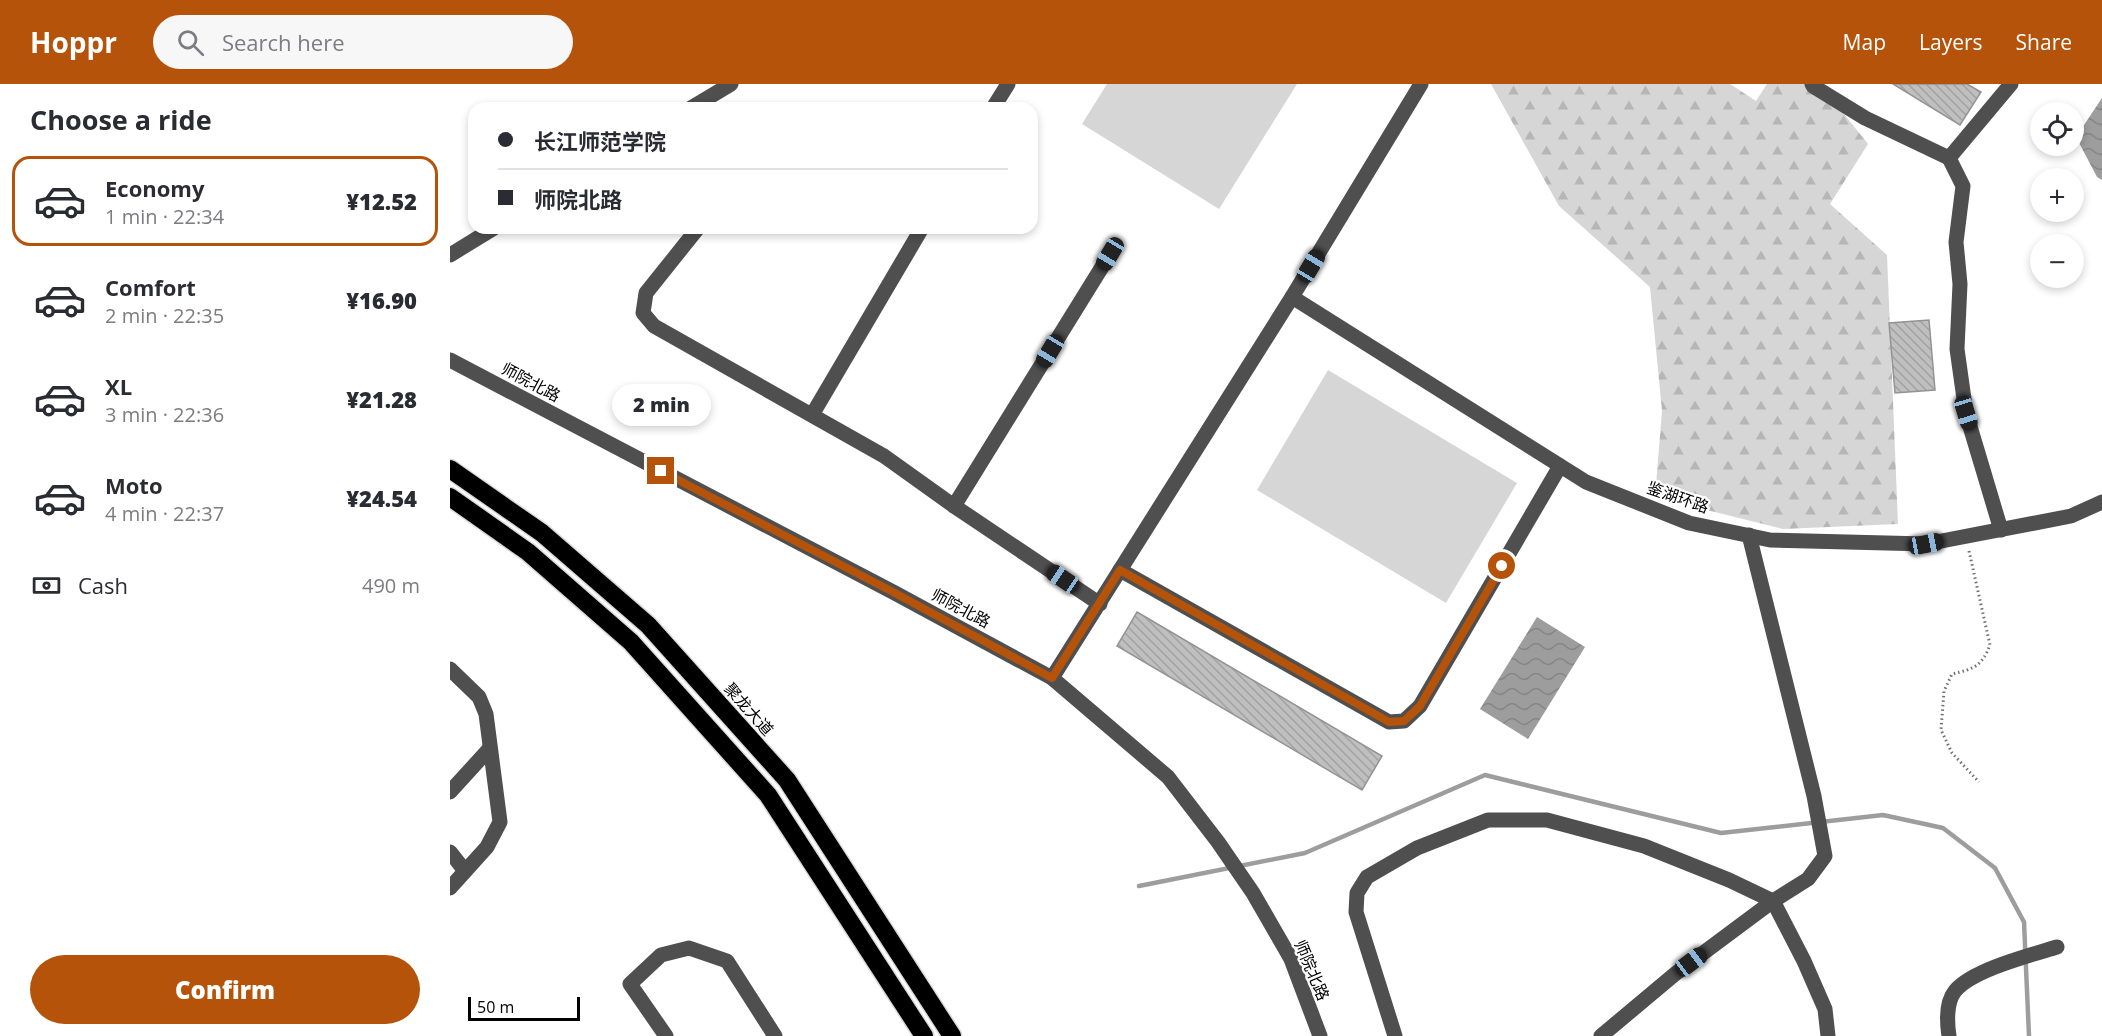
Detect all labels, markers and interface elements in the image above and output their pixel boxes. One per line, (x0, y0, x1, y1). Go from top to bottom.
search box (153, 15, 573, 69)
text: Hoppr (30, 23, 117, 61)
icon: search (174, 26, 207, 59)
text: Search here (222, 27, 345, 57)
text: Map (1843, 28, 1886, 56)
text: Layers (1919, 28, 1983, 56)
text: Share (2016, 28, 2072, 56)
text: Choose a ride (30, 101, 212, 138)
map controls (2030, 102, 2084, 288)
button: locate (2030, 102, 2084, 156)
text: 长江师范学院 (534, 126, 666, 156)
button: + (2030, 168, 2084, 222)
text: Economy (105, 173, 204, 203)
icon: car (33, 174, 87, 228)
text: 师院北路 (534, 184, 622, 214)
text: ¥12.52 (346, 186, 417, 216)
text: 1 min · 22:34 (105, 203, 224, 230)
car (1093, 234, 1127, 274)
button: − (2030, 234, 2084, 288)
car (1294, 246, 1328, 286)
text: Comfort (105, 272, 196, 302)
icon: car (33, 273, 87, 327)
text: ¥16.90 (346, 285, 417, 315)
text: 2 min · 22:35 (105, 302, 224, 329)
car (1033, 331, 1067, 371)
street label: 师院北路 (498, 357, 564, 407)
text: XL (105, 371, 132, 401)
icon: car (33, 372, 87, 426)
text: ¥21.28 (346, 384, 417, 414)
callout: 2 min (612, 384, 710, 426)
text: 2 min (633, 391, 690, 418)
car (1952, 393, 1980, 433)
text: 3 min · 22:36 (105, 401, 224, 428)
route end (647, 457, 674, 484)
text: Moto (105, 470, 163, 500)
icon: car (33, 471, 87, 525)
street label: 鉴湖环路 (1644, 476, 1712, 518)
text: ¥24.54 (346, 483, 417, 513)
text: 4 min · 22:37 (105, 500, 224, 527)
car (1907, 532, 1945, 556)
route start (1488, 552, 1515, 579)
car (1043, 561, 1083, 597)
icon: cash (30, 569, 63, 602)
text: Cash (78, 570, 128, 600)
text: 490 m (362, 572, 420, 599)
street label: 师院北路 (928, 583, 994, 633)
street label: 聚龙大道 (719, 678, 779, 740)
street label: 师院北路 (1289, 936, 1335, 1004)
car (1671, 944, 1711, 980)
button: Confirm (30, 955, 420, 1024)
scale bar (468, 994, 580, 1022)
text: 50 m (477, 996, 514, 1018)

